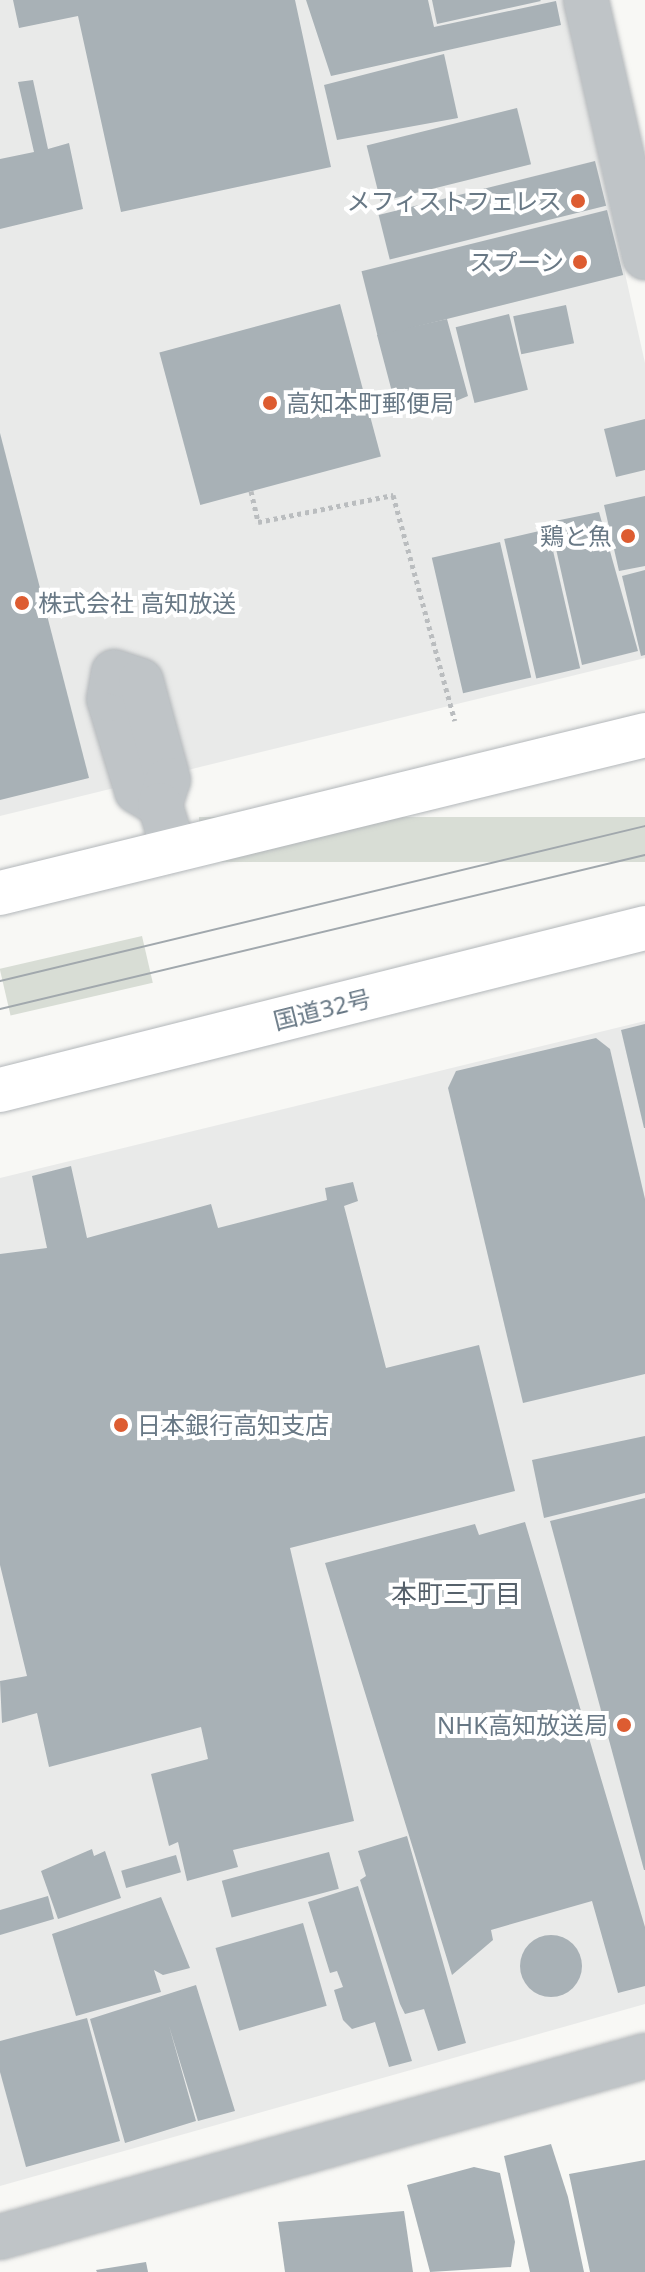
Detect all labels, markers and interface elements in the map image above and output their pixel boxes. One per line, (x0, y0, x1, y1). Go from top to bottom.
place label: メフィストフェレス (346, 187, 562, 215)
marker: メフィストフェレス (569, 192, 587, 210)
place label: スプーン (468, 248, 564, 276)
marker: スプーン (571, 253, 589, 271)
place label: 高知本町郵便局 (286, 389, 454, 417)
marker: 高知本町郵便局 (261, 394, 279, 412)
place label: 鶏と魚 (540, 522, 612, 550)
marker: 鶏と魚 (619, 527, 637, 545)
place label: 株式会社 高知放送 (38, 589, 236, 617)
marker: 株式会社 高知放送 (13, 594, 31, 612)
street label: 国道32号 (270, 983, 374, 1035)
place label: 日本銀行高知支店 (137, 1411, 329, 1439)
marker: 日本銀行高知支店 (112, 1416, 130, 1434)
district label: 本町三丁目 (391, 1578, 521, 1610)
place label: NHK高知放送局 (437, 1711, 608, 1739)
marker: NHK高知放送局 (615, 1716, 633, 1734)

